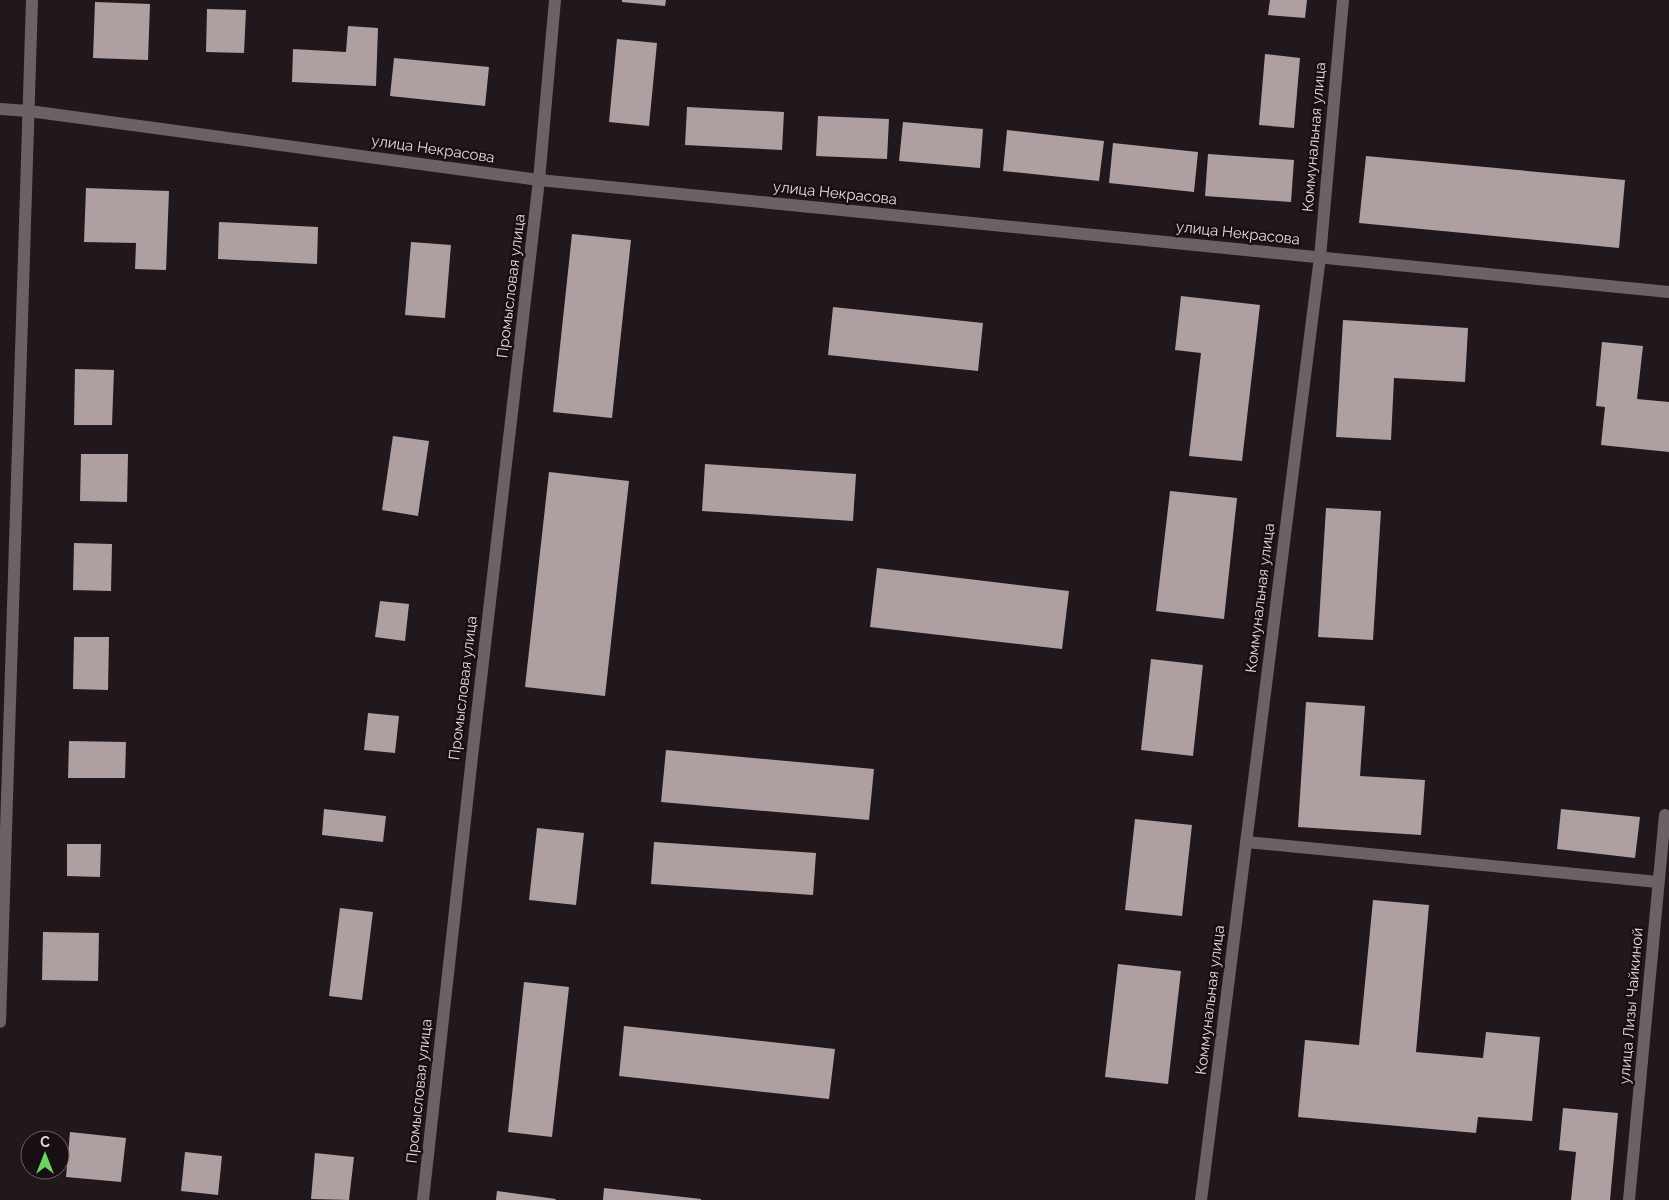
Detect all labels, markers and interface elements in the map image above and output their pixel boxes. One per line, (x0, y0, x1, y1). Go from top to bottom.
street label: Коммунальная улица (1298, 61, 1330, 213)
street label: улица Некрасова (370, 131, 496, 167)
street label: улица Некрасова (772, 178, 898, 208)
street label: Промысловая улица (493, 213, 529, 359)
street label: улица Некрасова (1175, 218, 1301, 248)
street label: Коммунальная улица (1242, 522, 1278, 674)
street label: Промысловая улица (445, 615, 481, 761)
street label: Коммунальная улица (1192, 924, 1228, 1076)
street label: улица Лизы Чайкиной (1615, 927, 1647, 1085)
street label: Промысловая улица (402, 1018, 436, 1164)
north arrow (20, 1130, 70, 1180)
text: С (40, 1134, 50, 1150)

